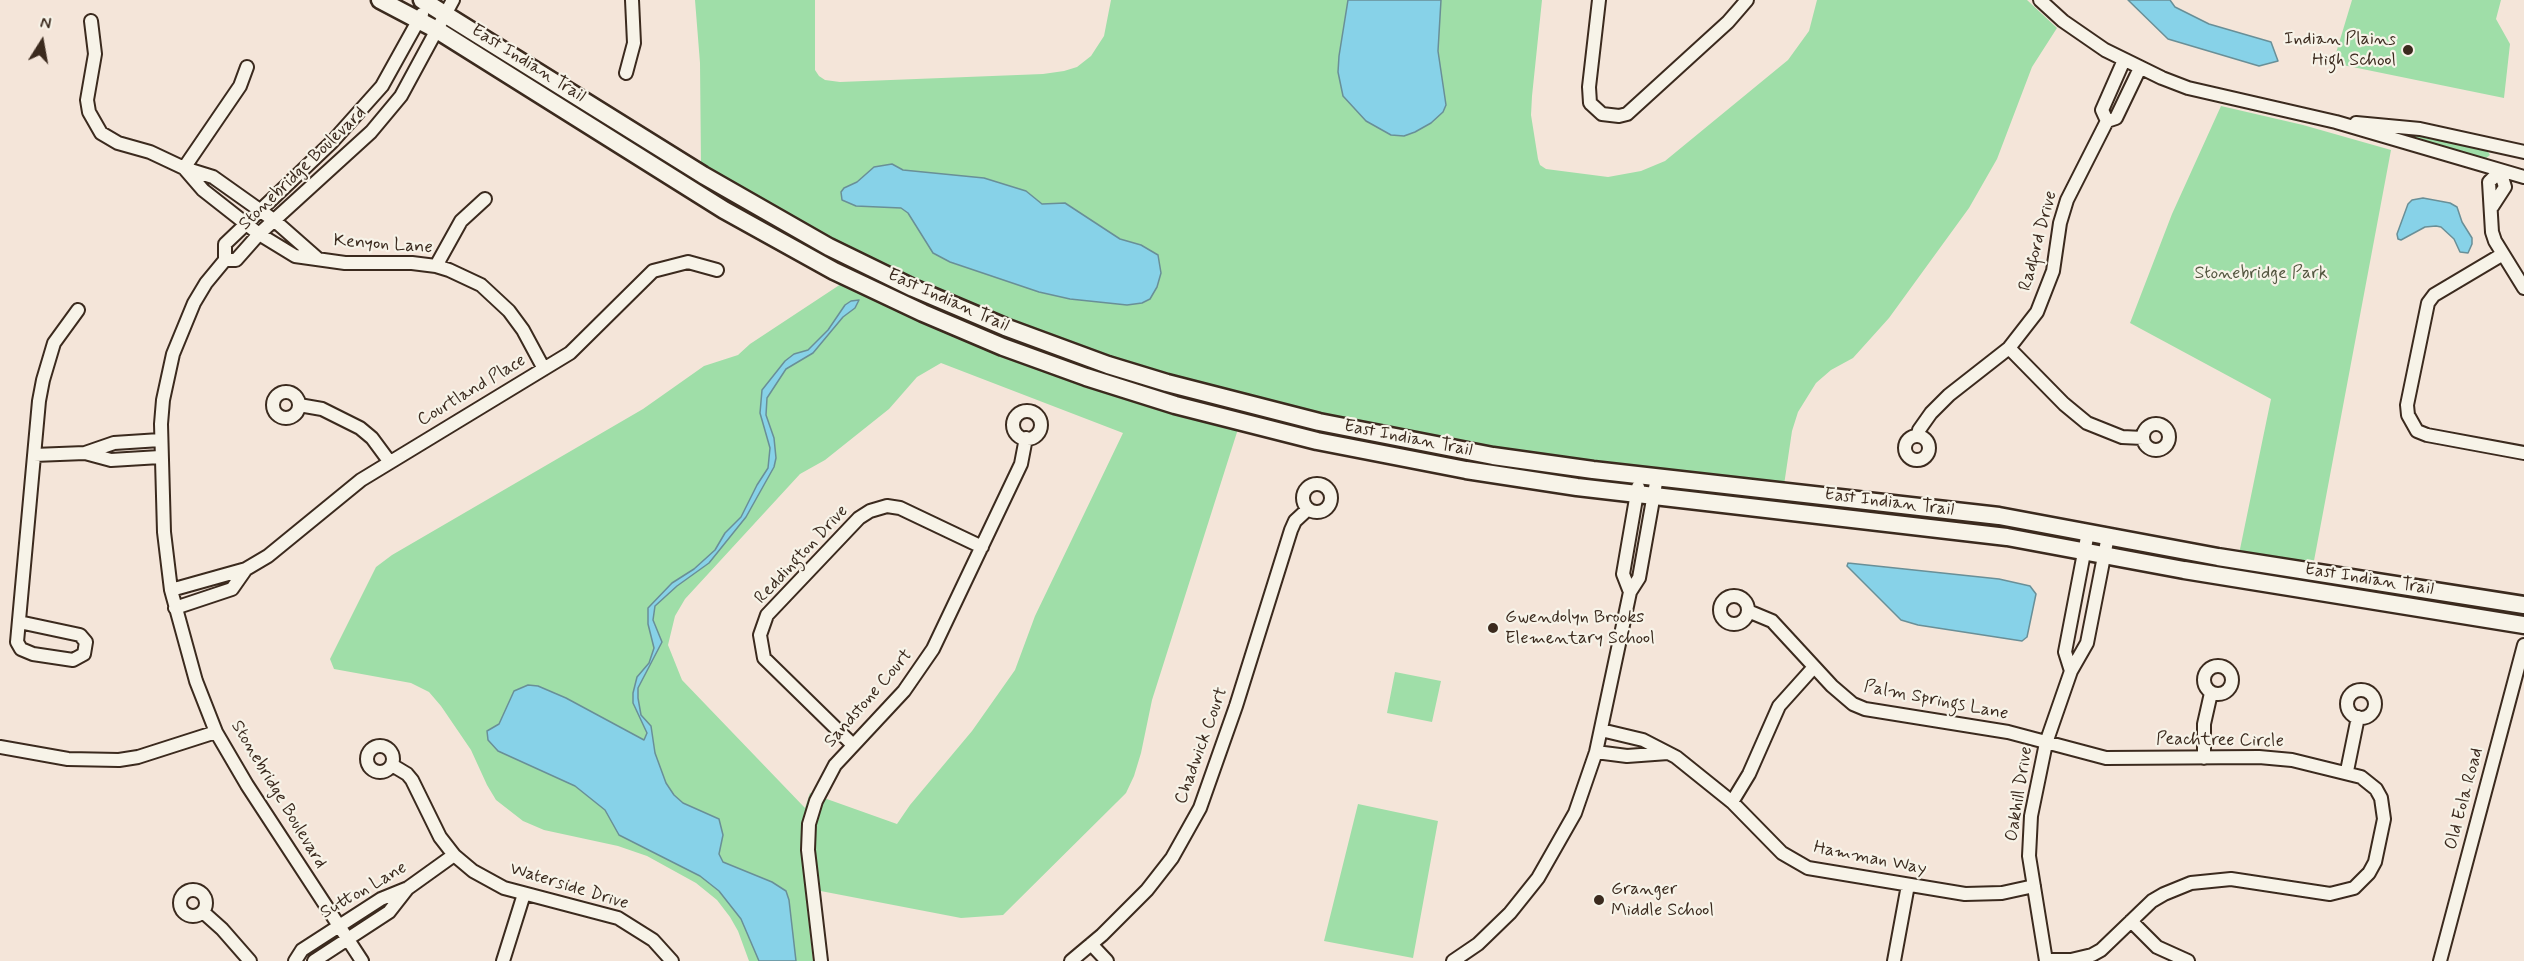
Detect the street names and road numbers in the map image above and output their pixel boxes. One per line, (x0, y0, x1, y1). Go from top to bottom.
street label: East Indian Trail (467, 20, 589, 108)
street label: Stonebridge Boulevard (235, 103, 371, 235)
street label: Radford Drive (2015, 189, 2063, 293)
street label: Kenyon Lane (333, 231, 433, 259)
street label: East Indian Trail (884, 265, 1012, 337)
street label: Courtland Place (414, 350, 530, 432)
street label: East Indian Trail (1342, 416, 1474, 462)
street label: East Indian Trail (1823, 484, 1955, 522)
street label: Reddington Drive (751, 501, 853, 609)
street label: East Indian Trail (2303, 559, 2435, 601)
street label: Sandstone Court (820, 645, 918, 753)
street label: Palm Springs Lane (1862, 676, 2010, 726)
street label: Chadwick Court (1171, 685, 1233, 807)
street label: Stonebridge Boulevard (225, 717, 331, 873)
street label: Peachtree Circle (2156, 729, 2284, 753)
street label: Oakhill Drive (2002, 745, 2038, 843)
street label: Old Eola Road (2441, 746, 2489, 852)
street label: Hamman Way (1812, 837, 1928, 881)
street label: Sutton Lane (317, 858, 411, 924)
street label: Waterside Drive (507, 859, 631, 915)

